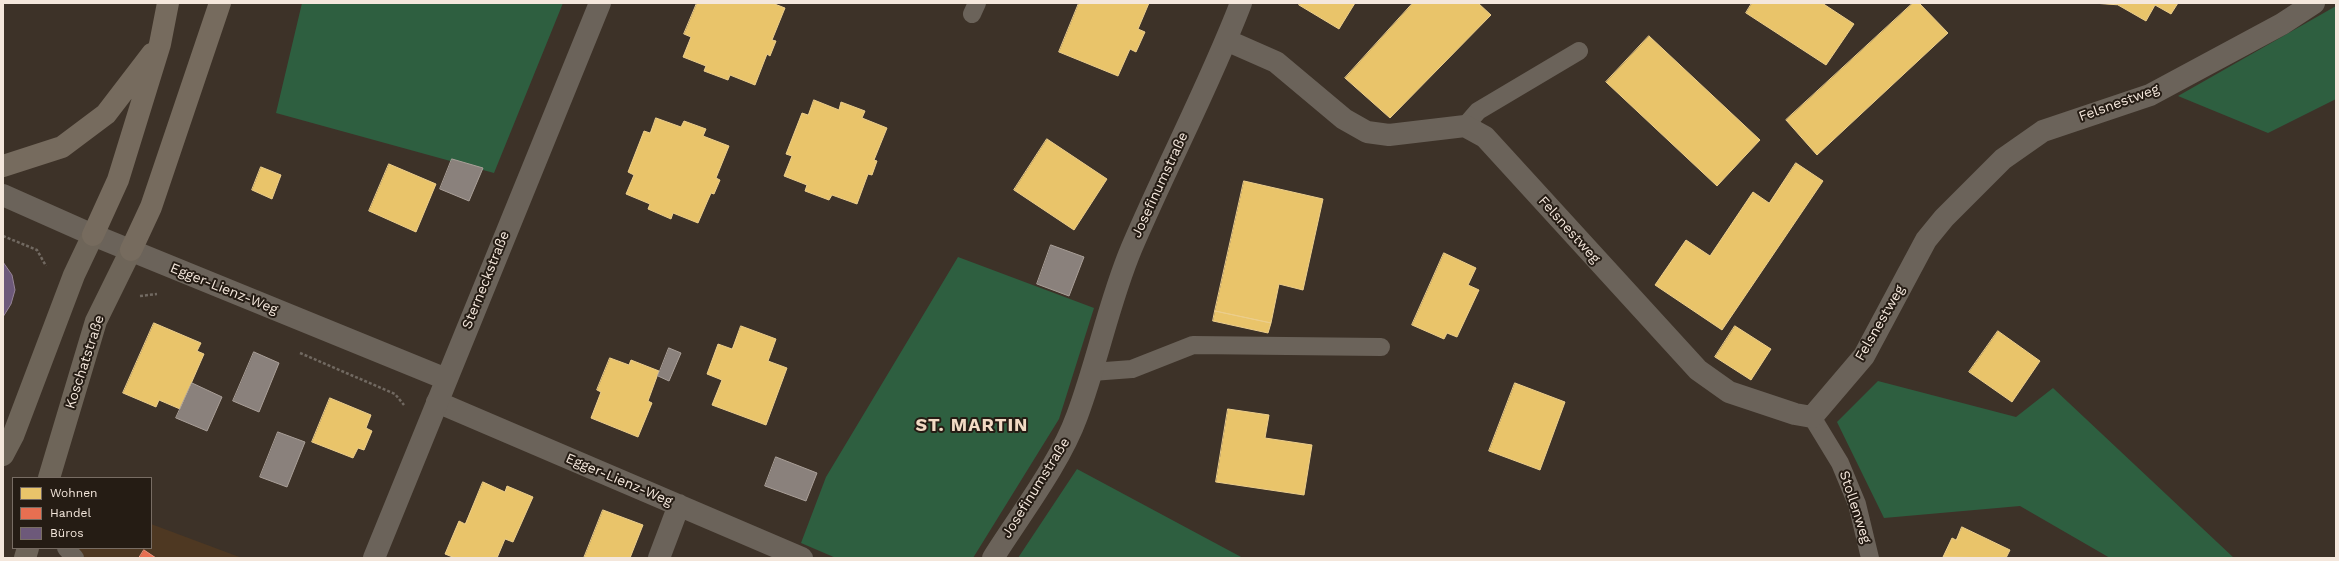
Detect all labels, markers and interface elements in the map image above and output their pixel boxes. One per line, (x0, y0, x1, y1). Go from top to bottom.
street label: Felsnestweg (2076, 81, 2162, 125)
street label: Josefinumstraße (1128, 129, 1192, 241)
street label: Felsnestweg (1534, 193, 1604, 267)
street label: Sterneckstraße (459, 228, 513, 332)
street label: Egger-Lienz-Weg (168, 260, 280, 318)
street label: Felsnestweg (1852, 282, 1908, 364)
street label: Koschatstraße (62, 313, 108, 411)
district label: ST. MARTIN (916, 415, 1028, 437)
street label: Josefinumstraße (998, 435, 1074, 541)
street label: Egger-Lienz-Weg (563, 450, 675, 510)
street label: Stollenweg (1835, 469, 1875, 545)
legend (12, 477, 152, 549)
text: Wohnen (50, 486, 98, 500)
text: Handel (50, 506, 91, 520)
text: Büros (50, 526, 83, 540)

